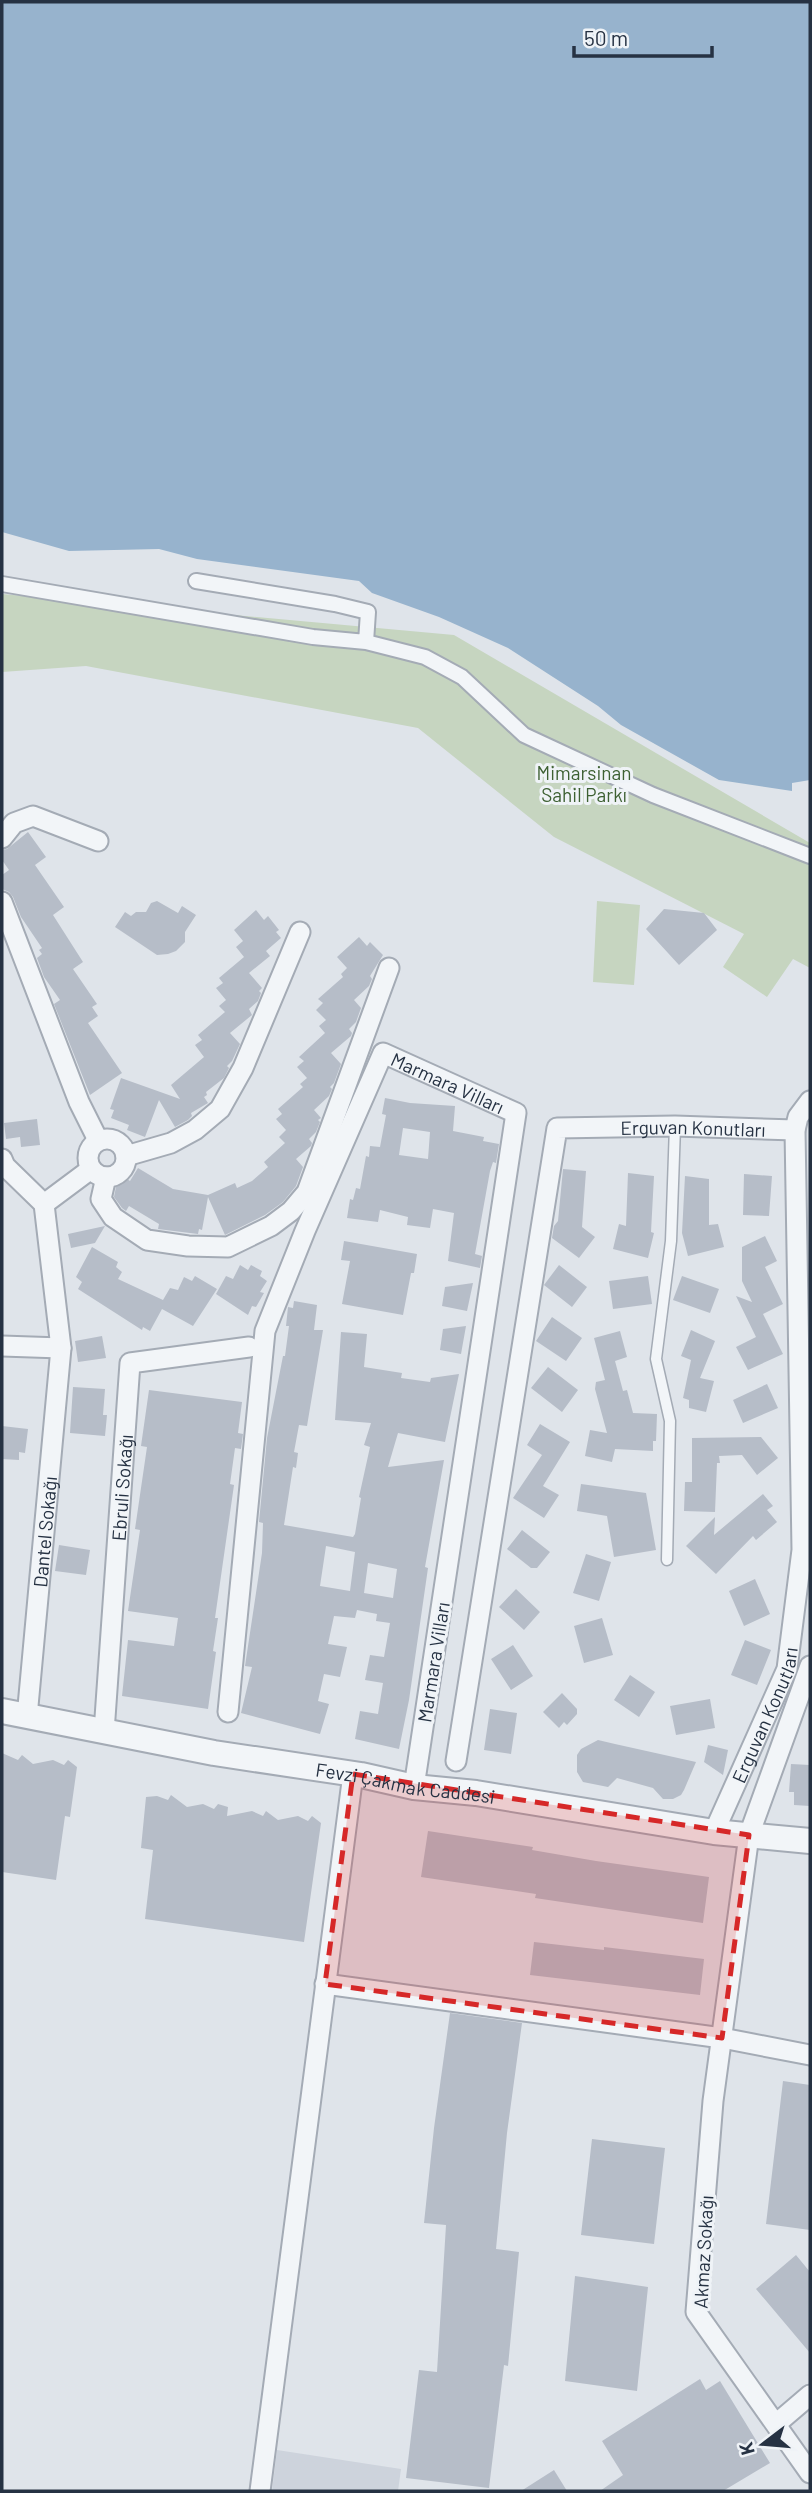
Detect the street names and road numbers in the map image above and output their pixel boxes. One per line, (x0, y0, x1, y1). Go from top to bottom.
street label: Marmara Vilları (388, 1047, 508, 1118)
street label: Erguvan Konutları (620, 1114, 766, 1141)
street label: Ebruli Sokağı (106, 1434, 136, 1542)
street label: Dantel Sokağı (28, 1475, 61, 1588)
street label: Marmara Vilları (412, 1600, 454, 1724)
street label: Erguvan Konutları (726, 1646, 801, 1786)
street label: Fevzi Çakmak Caddesi (314, 1757, 497, 1807)
street label: Akmaz Sokağı (689, 2195, 717, 2309)

